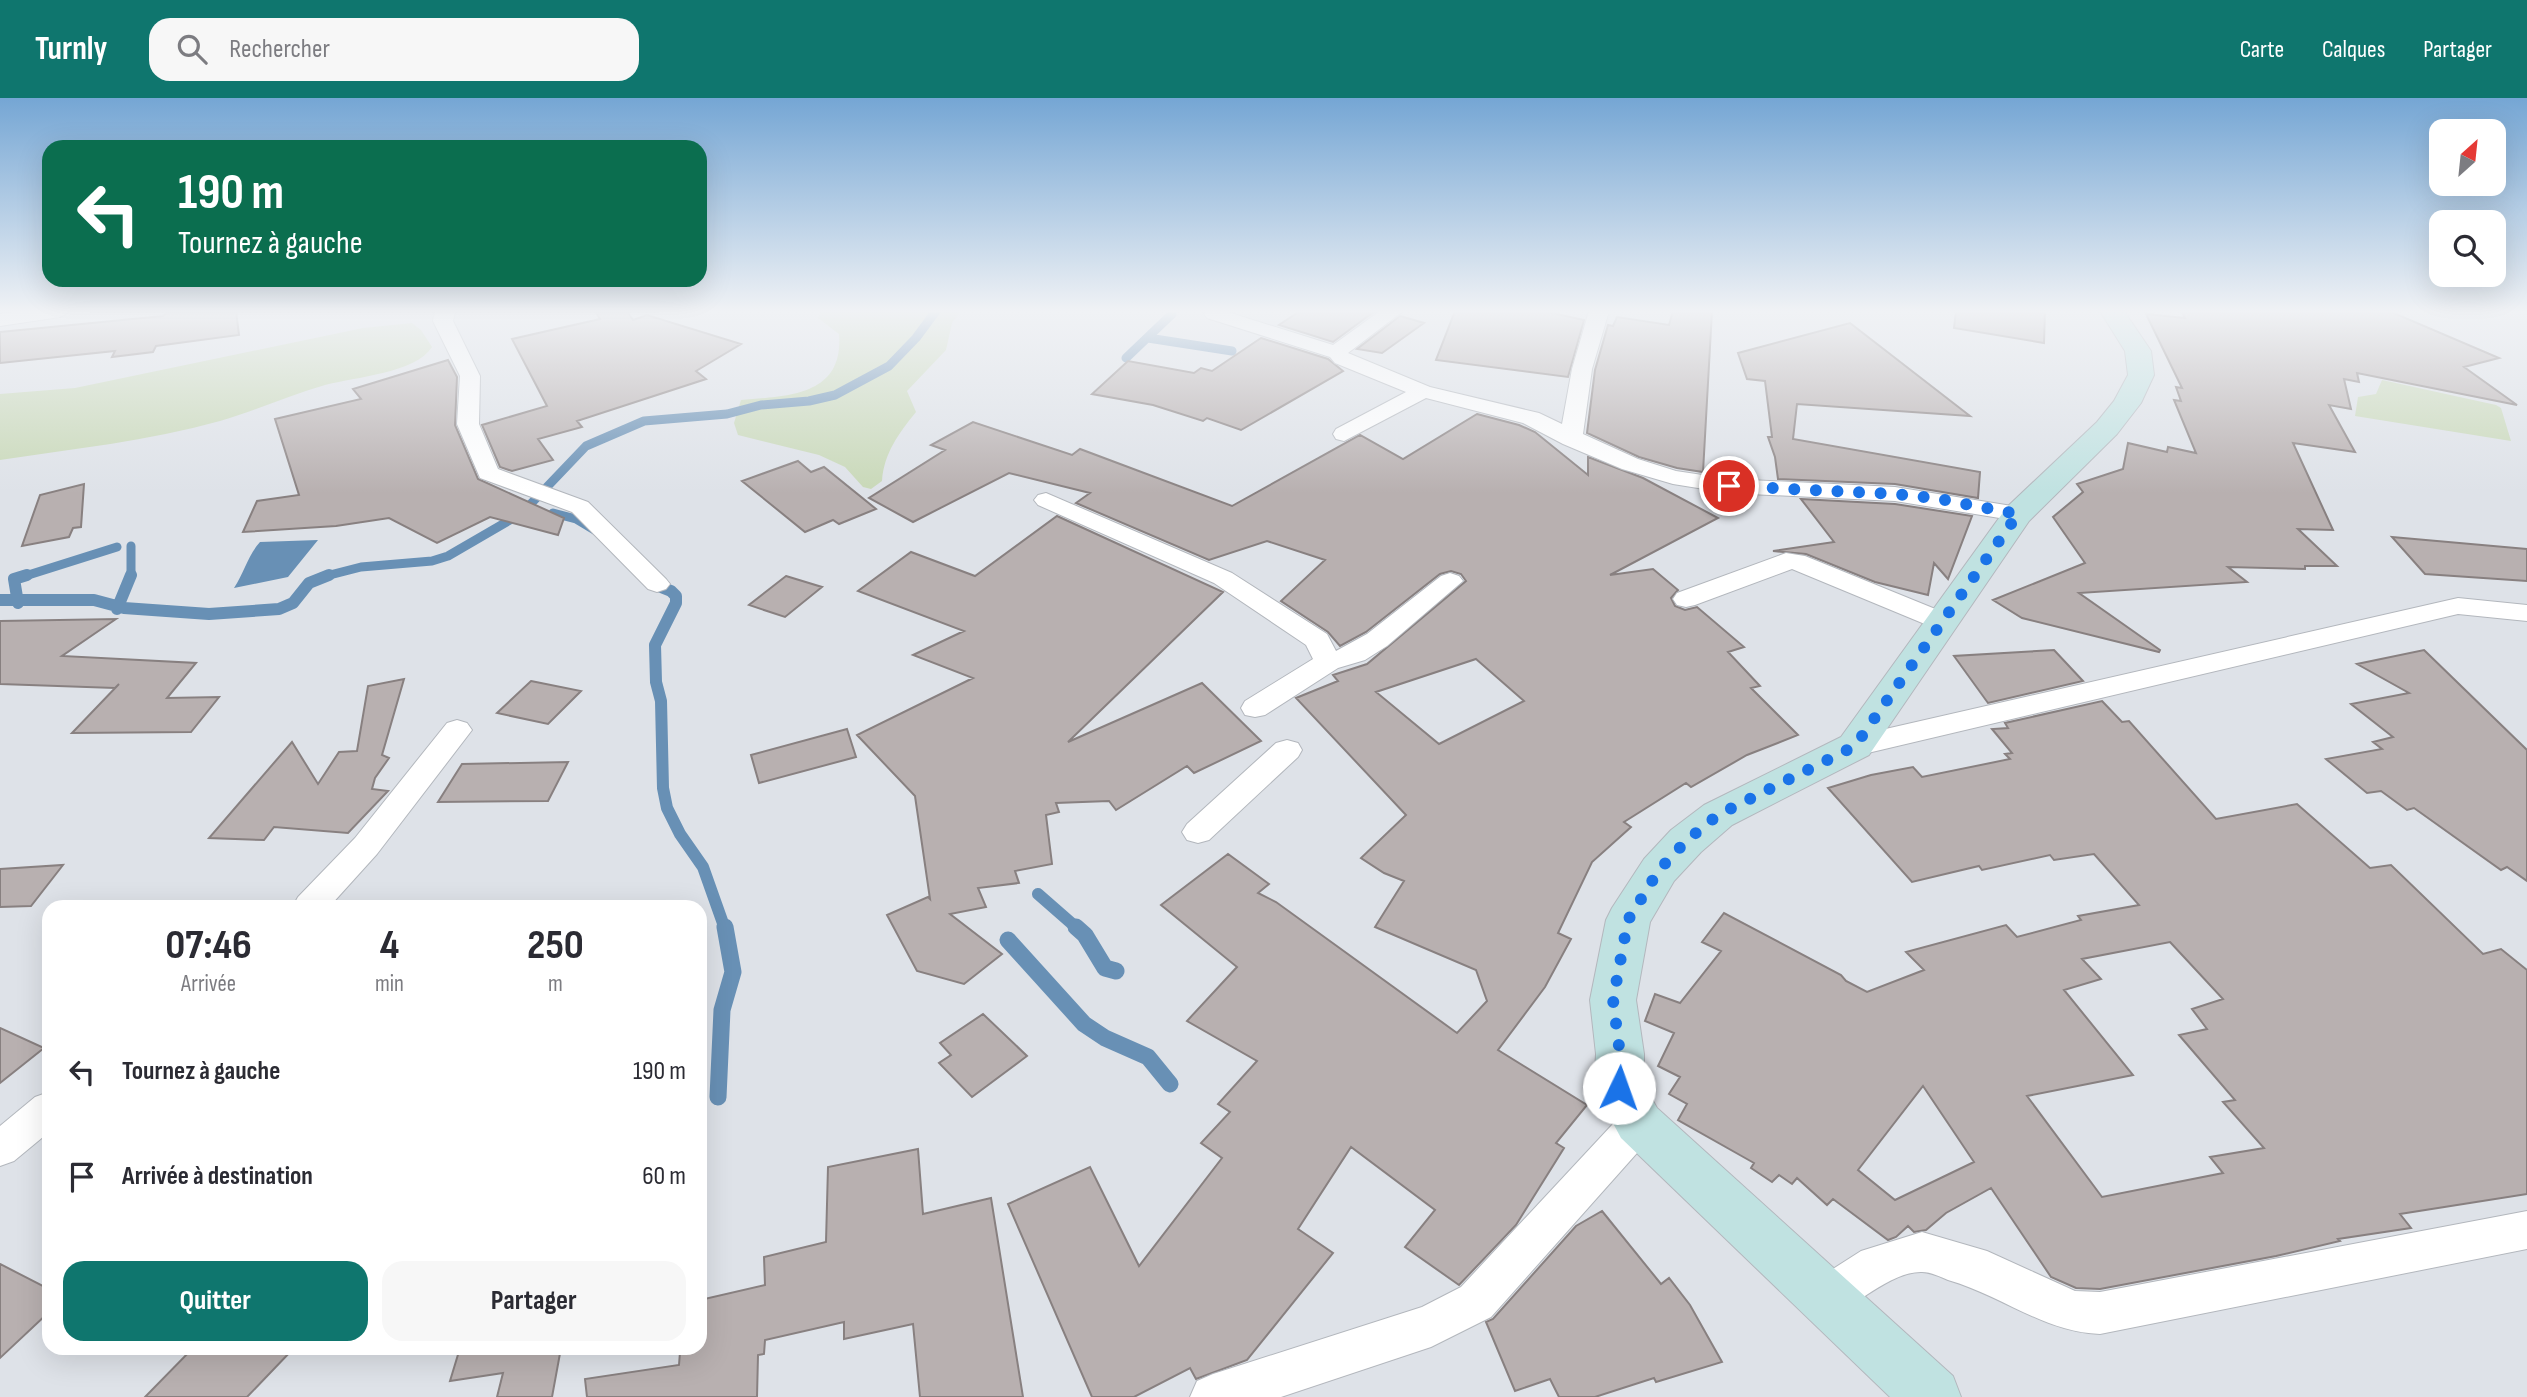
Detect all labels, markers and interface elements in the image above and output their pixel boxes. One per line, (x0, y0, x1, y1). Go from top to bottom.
search box (149, 18, 639, 81)
text: Turnly (35, 29, 107, 69)
icon: search (173, 30, 211, 68)
text: Rechercher (229, 34, 330, 65)
text: Carte (2240, 35, 2284, 64)
text: Calques (2322, 35, 2385, 64)
text: Partager (2423, 35, 2492, 64)
north arrow (2429, 119, 2506, 196)
map controls (2429, 119, 2506, 287)
text: 190 m (178, 164, 284, 223)
icon: left (63, 168, 154, 259)
button: search (2429, 210, 2506, 287)
text: Tournez à gauche (178, 224, 363, 263)
pin (1699, 456, 1759, 516)
icon: arrive (1710, 467, 1748, 505)
text: 07:46 (165, 920, 252, 971)
text: 4 (380, 920, 399, 971)
text: 250 (527, 920, 584, 971)
text: Arrivée (181, 970, 236, 998)
text: min (375, 970, 404, 998)
text: m (548, 970, 563, 998)
position arrow (1582, 1051, 1656, 1125)
icon: left (63, 1053, 101, 1091)
text: Tournez à gauche (122, 1056, 280, 1087)
text: 190 m (633, 1056, 686, 1087)
icon: arrive (63, 1158, 101, 1196)
text: Arrivée à destination (122, 1161, 313, 1192)
text: 60 m (642, 1161, 686, 1192)
button: Quitter (63, 1261, 368, 1341)
button: Partager (382, 1261, 686, 1341)

